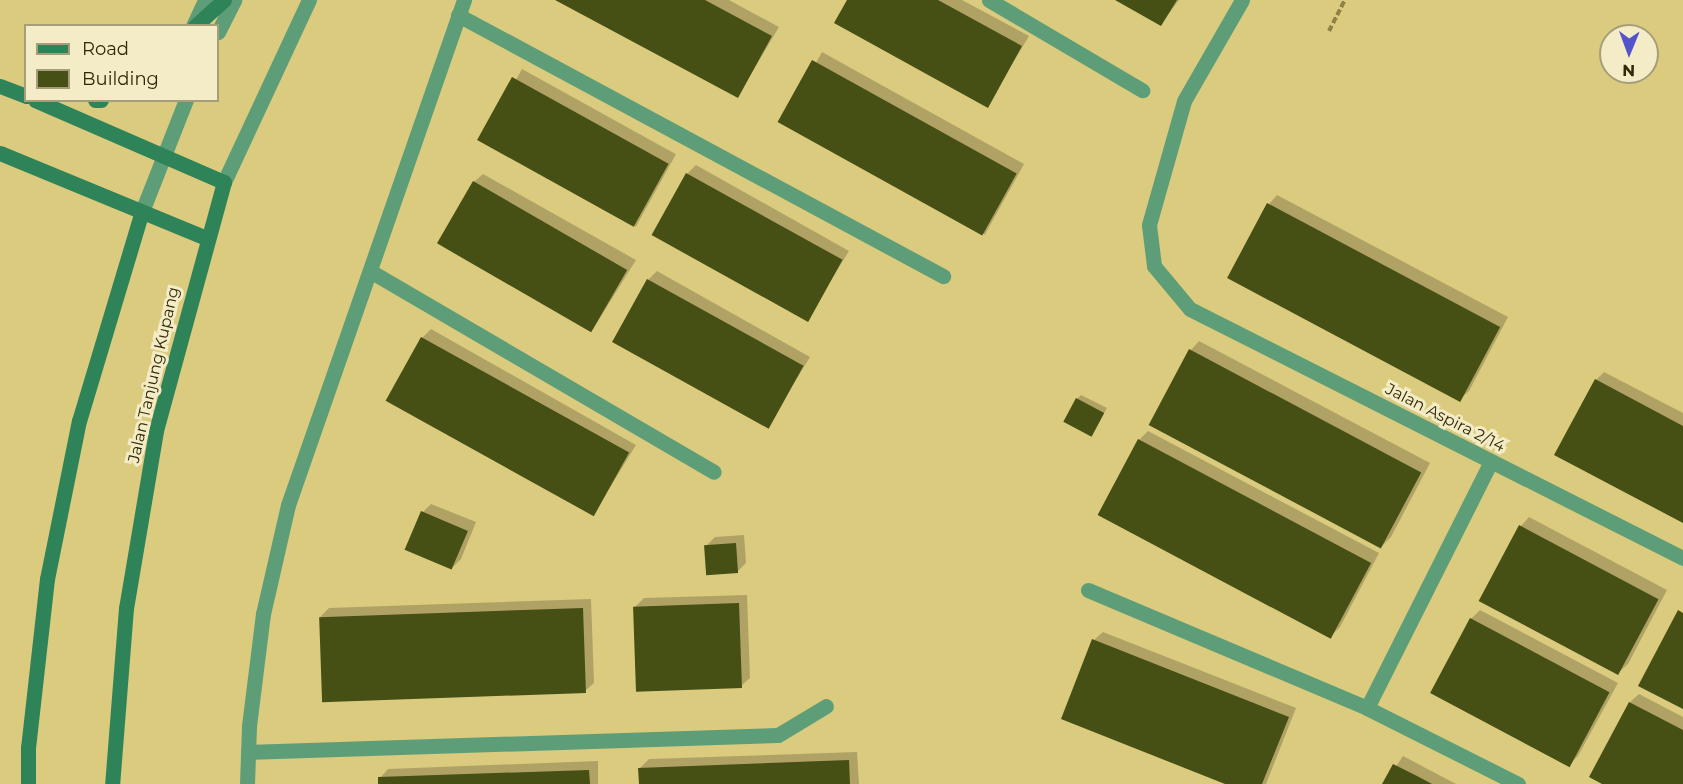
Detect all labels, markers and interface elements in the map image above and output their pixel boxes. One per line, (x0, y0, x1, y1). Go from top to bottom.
legend (24, 24, 219, 102)
north arrow (1599, 24, 1659, 84)
text: Road (82, 38, 129, 60)
text: N (1622, 61, 1635, 80)
text: Building (82, 68, 159, 90)
street label: Jalan Tanjung Kupang (124, 285, 184, 465)
street label: Jalan Aspira 2/14 (1382, 380, 1508, 456)

